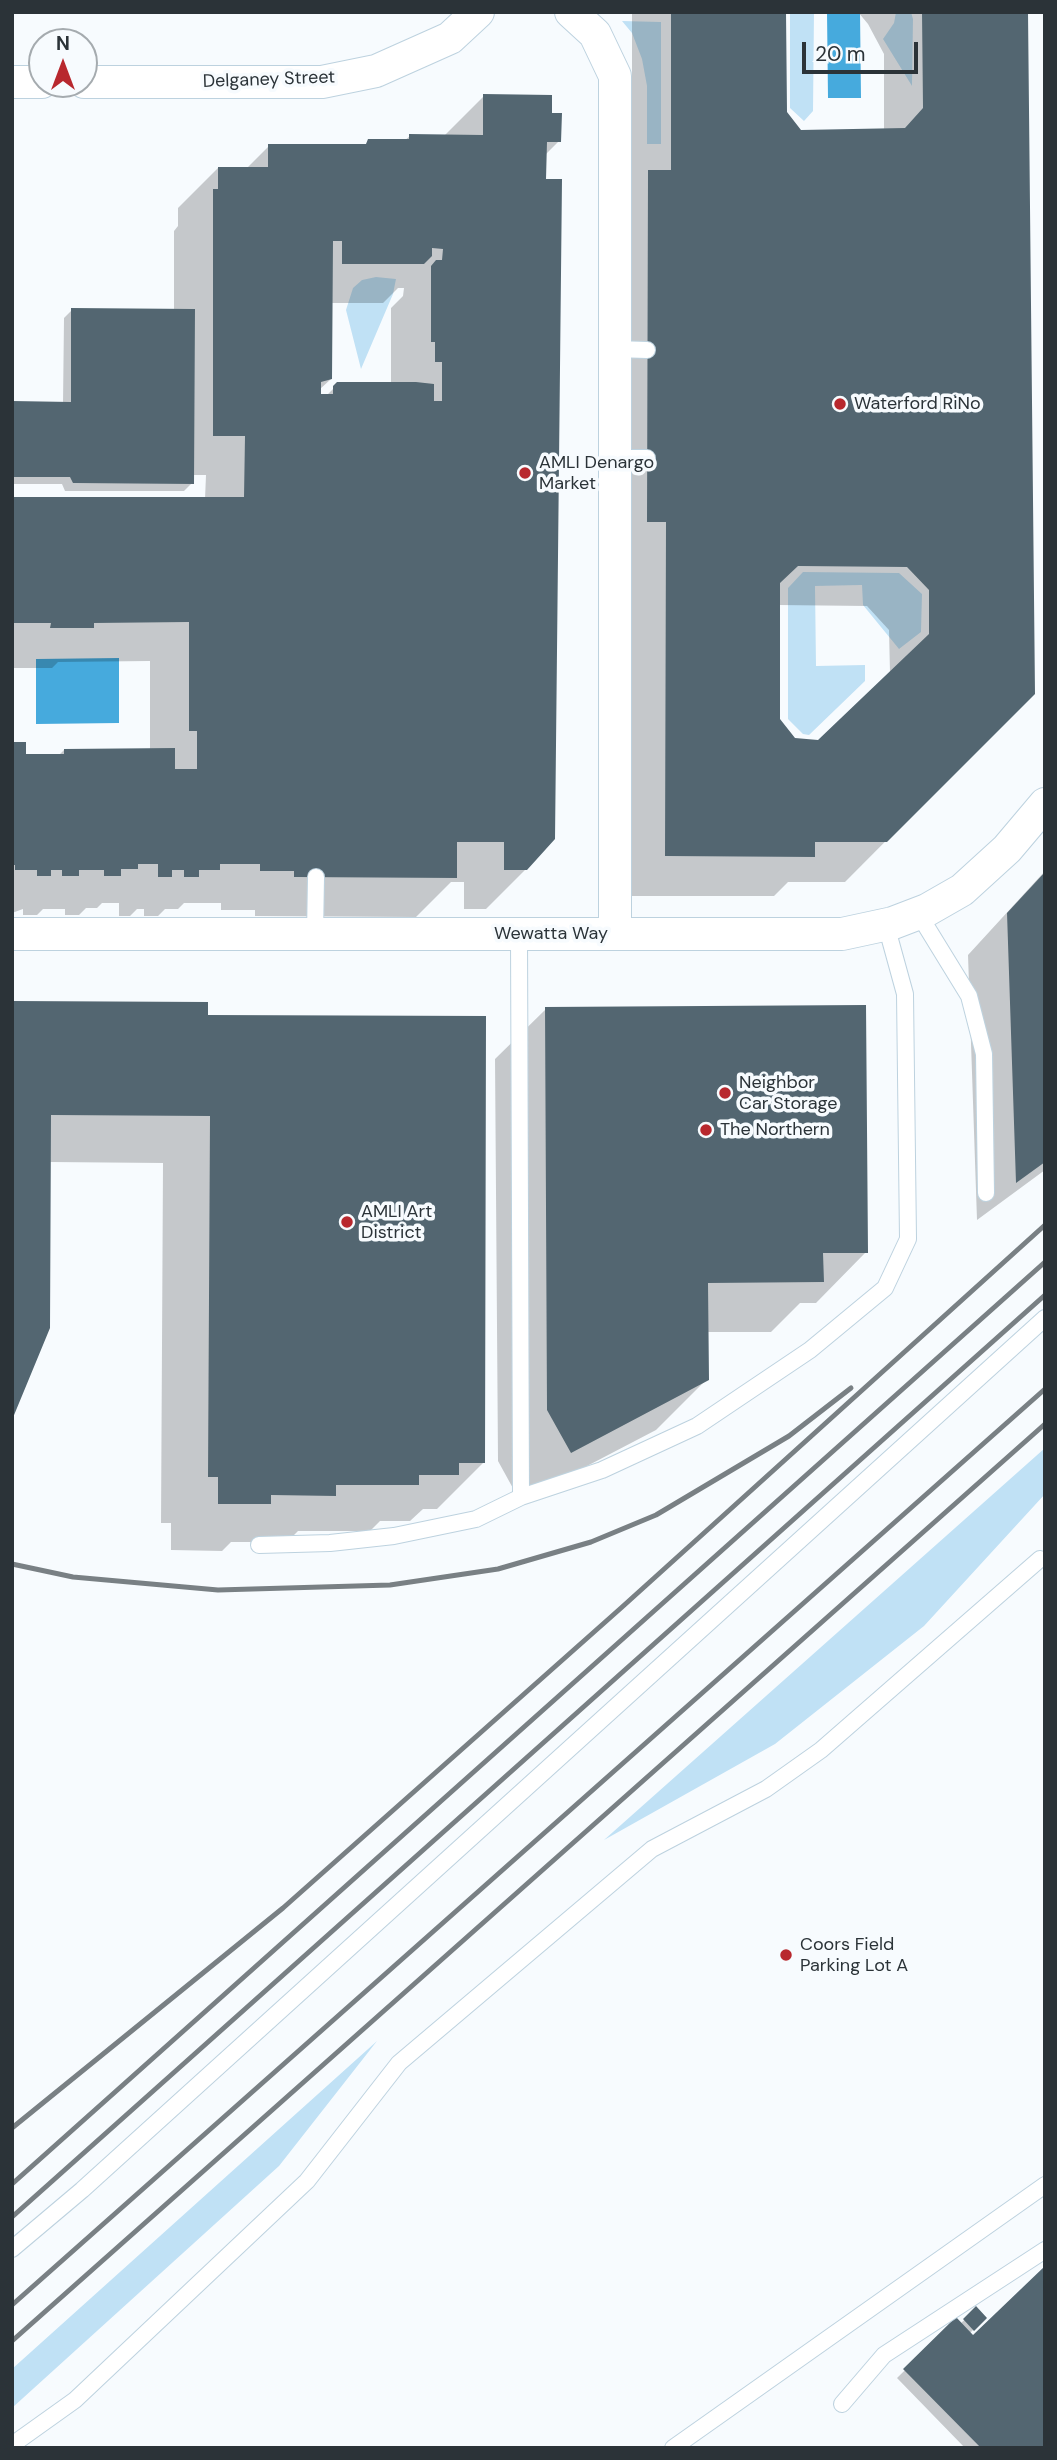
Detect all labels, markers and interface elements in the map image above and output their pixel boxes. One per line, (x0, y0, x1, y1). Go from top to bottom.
north arrow (28, 28, 98, 98)
scale bar (805, 28, 920, 72)
text: N (56, 31, 70, 56)
text: 20 m (815, 40, 866, 68)
street label: Delganey Street (202, 67, 336, 93)
place label: Waterford RiNo (854, 393, 981, 415)
marker: Waterford RiNo (832, 396, 848, 412)
place label: AMLI Denargo Market (539, 452, 654, 494)
marker: AMLI Denargo Market (517, 465, 533, 481)
street label: Wewatta Way (494, 923, 608, 945)
place label: Neighbor Car Storage (739, 1072, 837, 1114)
marker: Neighbor Car Storage (717, 1085, 733, 1101)
place label: The Northern (720, 1119, 830, 1141)
marker: The Northern (698, 1122, 714, 1138)
place label: AMLI Art District (361, 1201, 432, 1244)
marker: AMLI Art District (339, 1214, 355, 1230)
place label: Coors Field Parking Lot A (800, 1934, 908, 1976)
marker: Coors Field Parking Lot A (778, 1947, 794, 1963)

